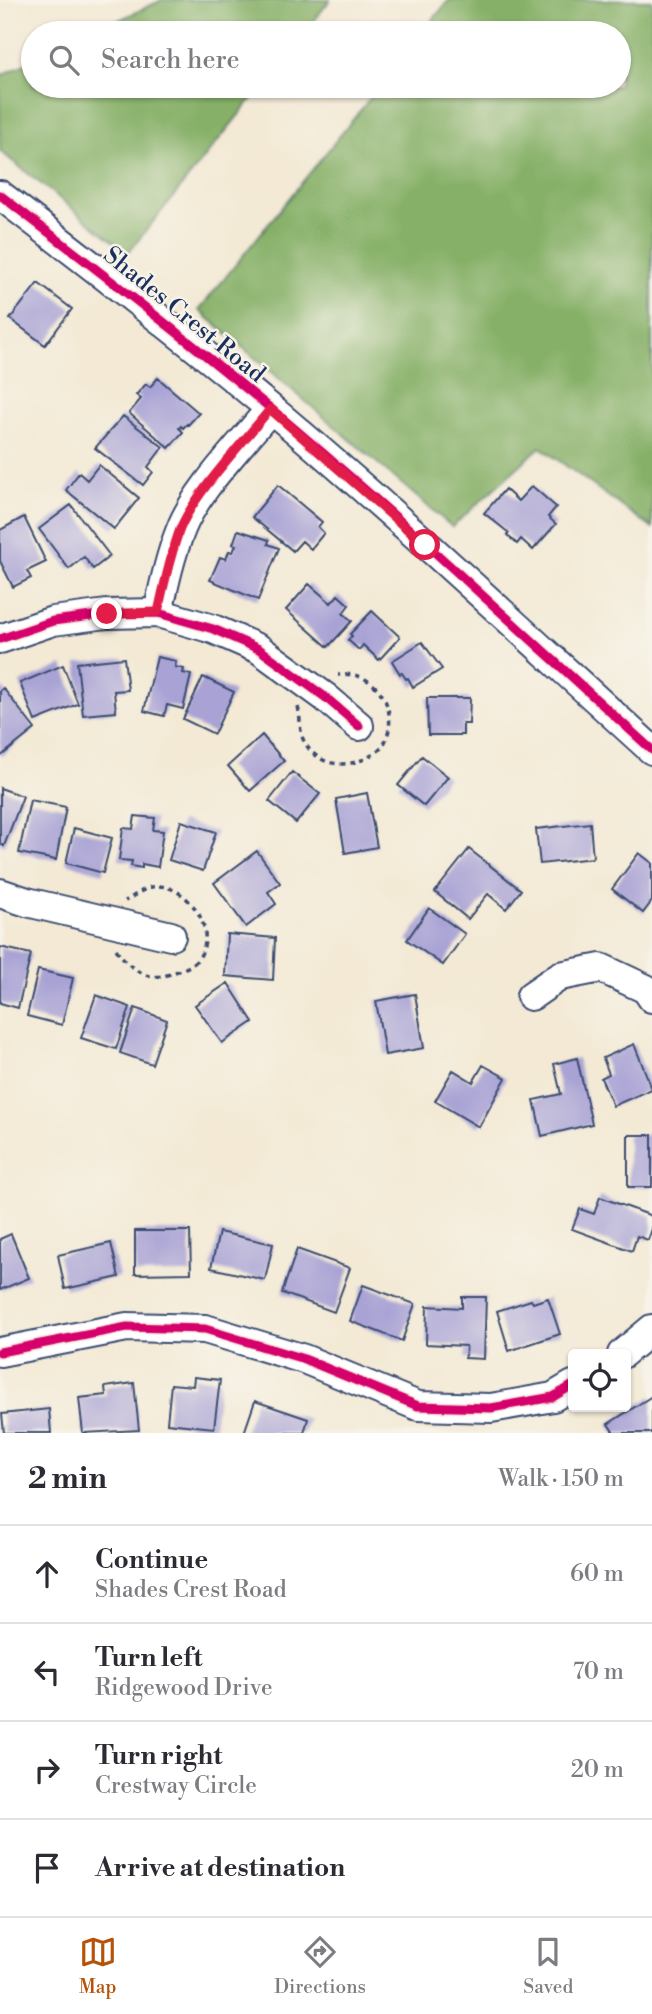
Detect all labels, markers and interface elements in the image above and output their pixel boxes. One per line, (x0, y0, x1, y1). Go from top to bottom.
search box (21, 21, 631, 98)
icon: search (45, 41, 83, 79)
text: Search here (101, 44, 240, 76)
street label: Shades Crest Road (97, 240, 271, 390)
route start (409, 529, 440, 560)
route end (91, 598, 122, 629)
map controls (568, 1349, 631, 1412)
button: locate (568, 1349, 631, 1412)
text: 2 min (28, 1460, 107, 1498)
text: Walk · 150 m (498, 1465, 624, 1493)
text: Continue (95, 1544, 208, 1576)
icon: ahead (28, 1555, 66, 1593)
text: 60 m (570, 1560, 624, 1588)
text: Shades Crest Road (95, 1576, 287, 1604)
text: Turn left (95, 1642, 203, 1674)
icon: left (28, 1653, 66, 1691)
text: 70 m (573, 1658, 624, 1686)
text: Ridgewood Drive (95, 1674, 273, 1702)
text: Turn right (95, 1740, 223, 1772)
icon: right (28, 1751, 66, 1789)
text: 20 m (571, 1756, 624, 1784)
text: Crestway Circle (95, 1772, 257, 1800)
icon: arrive (28, 1849, 66, 1887)
text: Arrive at destination (95, 1852, 345, 1884)
tab: Map (79, 1933, 117, 1999)
tab: Directions (274, 1933, 366, 1999)
tab: Saved (523, 1933, 573, 1999)

